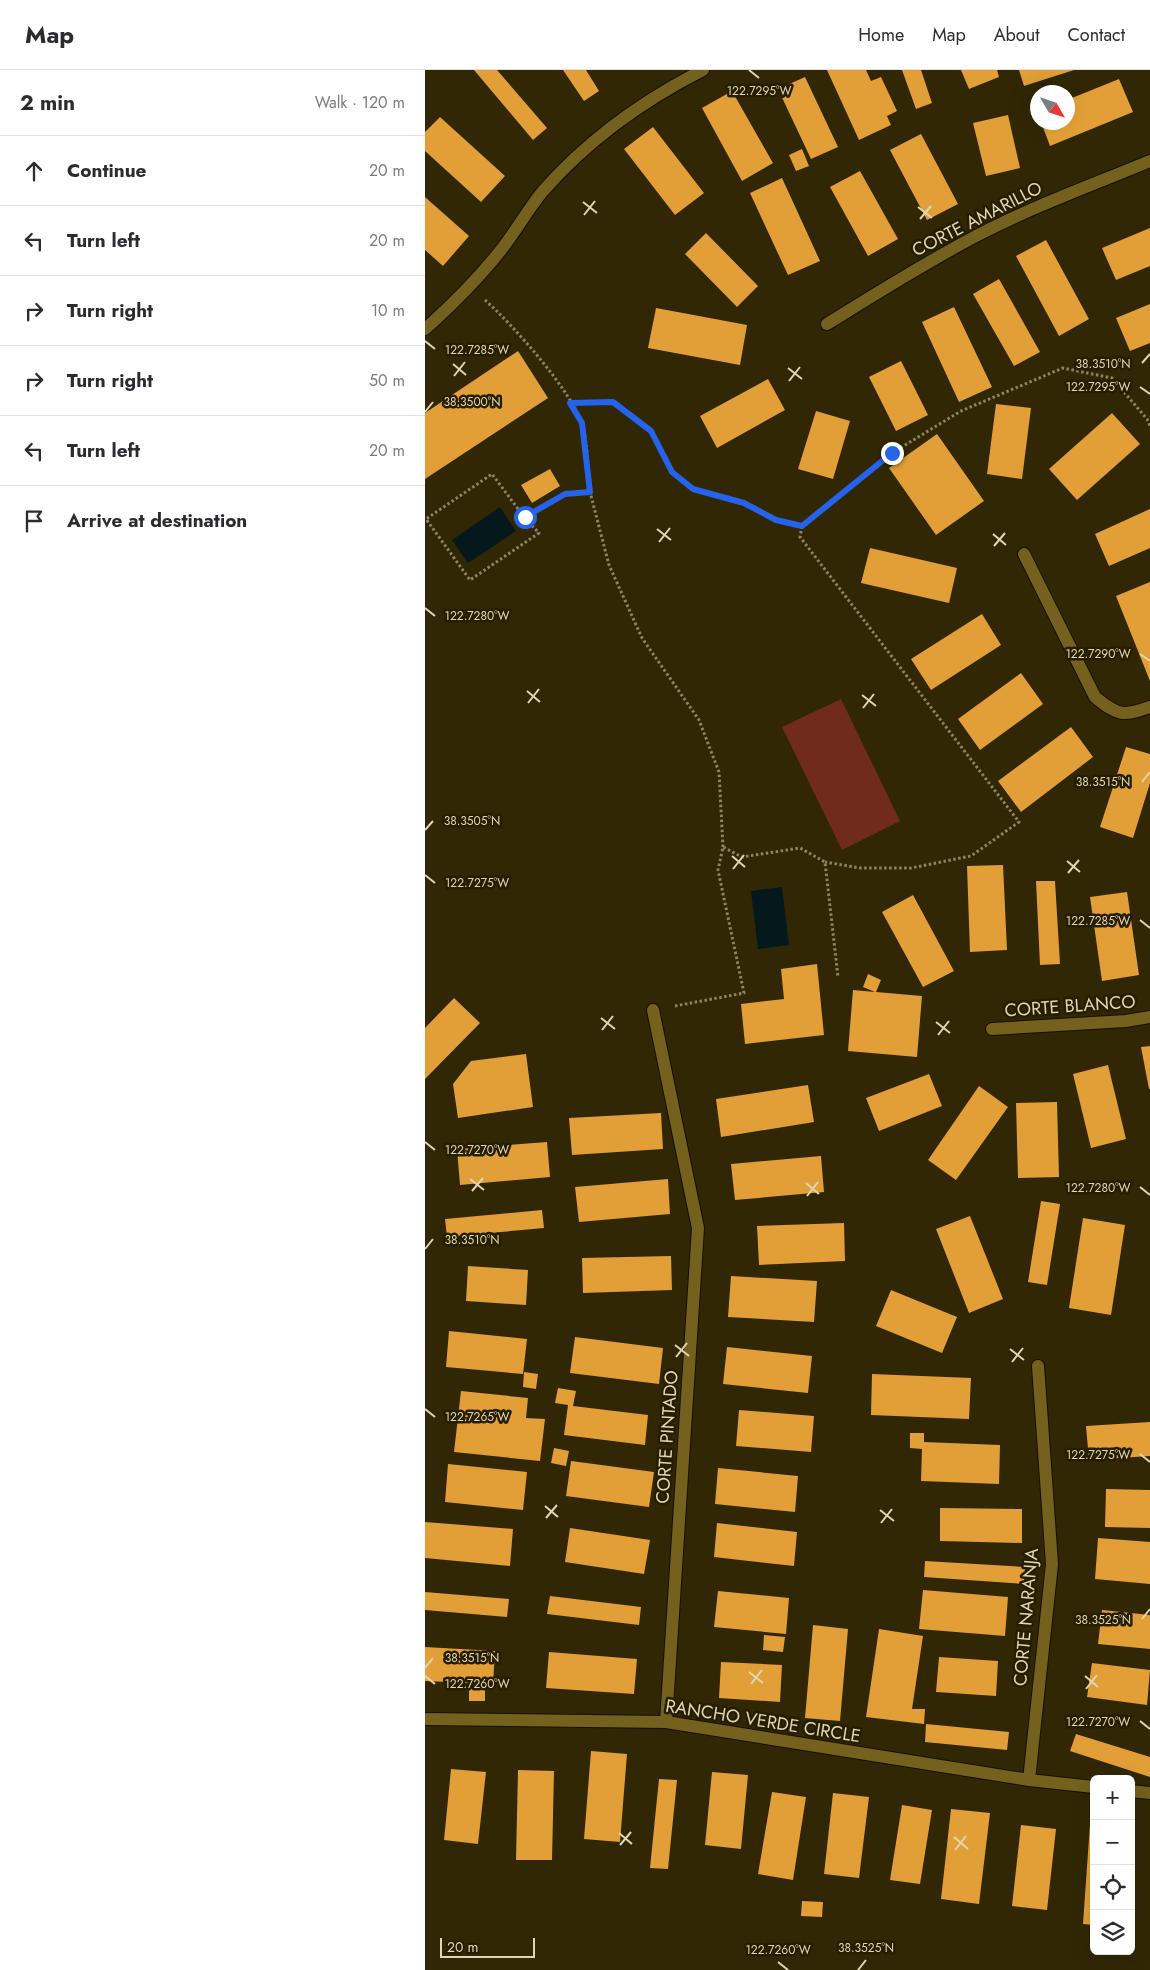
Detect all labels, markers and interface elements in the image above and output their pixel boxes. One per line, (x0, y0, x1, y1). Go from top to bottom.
text: Map (25, 17, 74, 52)
text: Home (858, 22, 904, 48)
text: Map (932, 22, 966, 48)
text: About (994, 22, 1039, 48)
text: Contact (1067, 22, 1125, 48)
text: 122.7295°W (727, 82, 791, 100)
north arrow (1030, 85, 1075, 130)
text: 2 min (20, 88, 75, 118)
text: Walk · 120 m (315, 91, 405, 114)
icon: ahead (20, 157, 48, 185)
text: Continue (67, 157, 146, 184)
text: 20 m (369, 159, 405, 182)
street label: CORTE AMARILLO (907, 175, 1047, 263)
icon: left (20, 227, 48, 255)
text: Turn left (67, 227, 140, 254)
text: 20 m (369, 229, 405, 252)
icon: right (20, 297, 48, 325)
text: Turn right (67, 297, 153, 324)
text: 10 m (371, 299, 405, 322)
text: 122.7285°W (445, 341, 509, 359)
text: 38.3510°N (1075, 355, 1131, 373)
icon: right (20, 367, 48, 395)
text: Turn right (67, 367, 153, 394)
text: 50 m (369, 369, 405, 392)
text: 122.7295°W (1066, 378, 1130, 396)
text: 38.3500°N (444, 393, 500, 411)
icon: left (20, 437, 48, 465)
text: Turn left (67, 437, 140, 464)
text: 20 m (369, 439, 405, 462)
route end (881, 442, 904, 465)
route start (514, 506, 537, 529)
icon: arrive (20, 507, 48, 535)
text: Arrive at destination (67, 507, 247, 534)
text: 122.7280°W (445, 607, 509, 625)
text: 122.7290°W (1065, 645, 1131, 663)
text: 38.3515°N (1076, 773, 1130, 791)
text: 38.3505°N (444, 812, 500, 830)
text: 122.7275°W (445, 874, 509, 892)
text: 122.7285°W (1066, 912, 1130, 930)
street label: CORTE BLANCO (1004, 988, 1136, 1024)
text: 122.7270°W (445, 1141, 509, 1159)
text: 122.7280°W (1066, 1179, 1130, 1197)
text: 38.3510°N (444, 1231, 500, 1249)
street label: CORTE PINTADO (649, 1370, 685, 1504)
text: 122.7265°W (445, 1408, 509, 1426)
text: 122.7275°W (1066, 1446, 1130, 1464)
street label: CORTE NARANJA (1007, 1547, 1045, 1687)
text: 38.3525°N (1075, 1611, 1131, 1629)
text: 38.3515°N (445, 1649, 499, 1667)
text: 122.7260°W (444, 1675, 510, 1693)
street label: RANCHO VERDE CIRCLE (664, 1693, 862, 1749)
text: 122.7270°W (1066, 1713, 1130, 1731)
map controls (1090, 1775, 1135, 1955)
button: + (1090, 1775, 1135, 1820)
button: − (1090, 1820, 1135, 1865)
button: locate (1090, 1865, 1135, 1910)
button: layers (1090, 1910, 1135, 1955)
scale bar (440, 1935, 535, 1958)
text: 20 m (447, 1937, 479, 1957)
text: 38.3525°N (838, 1939, 894, 1957)
text: 122.7260°W (745, 1941, 811, 1959)

